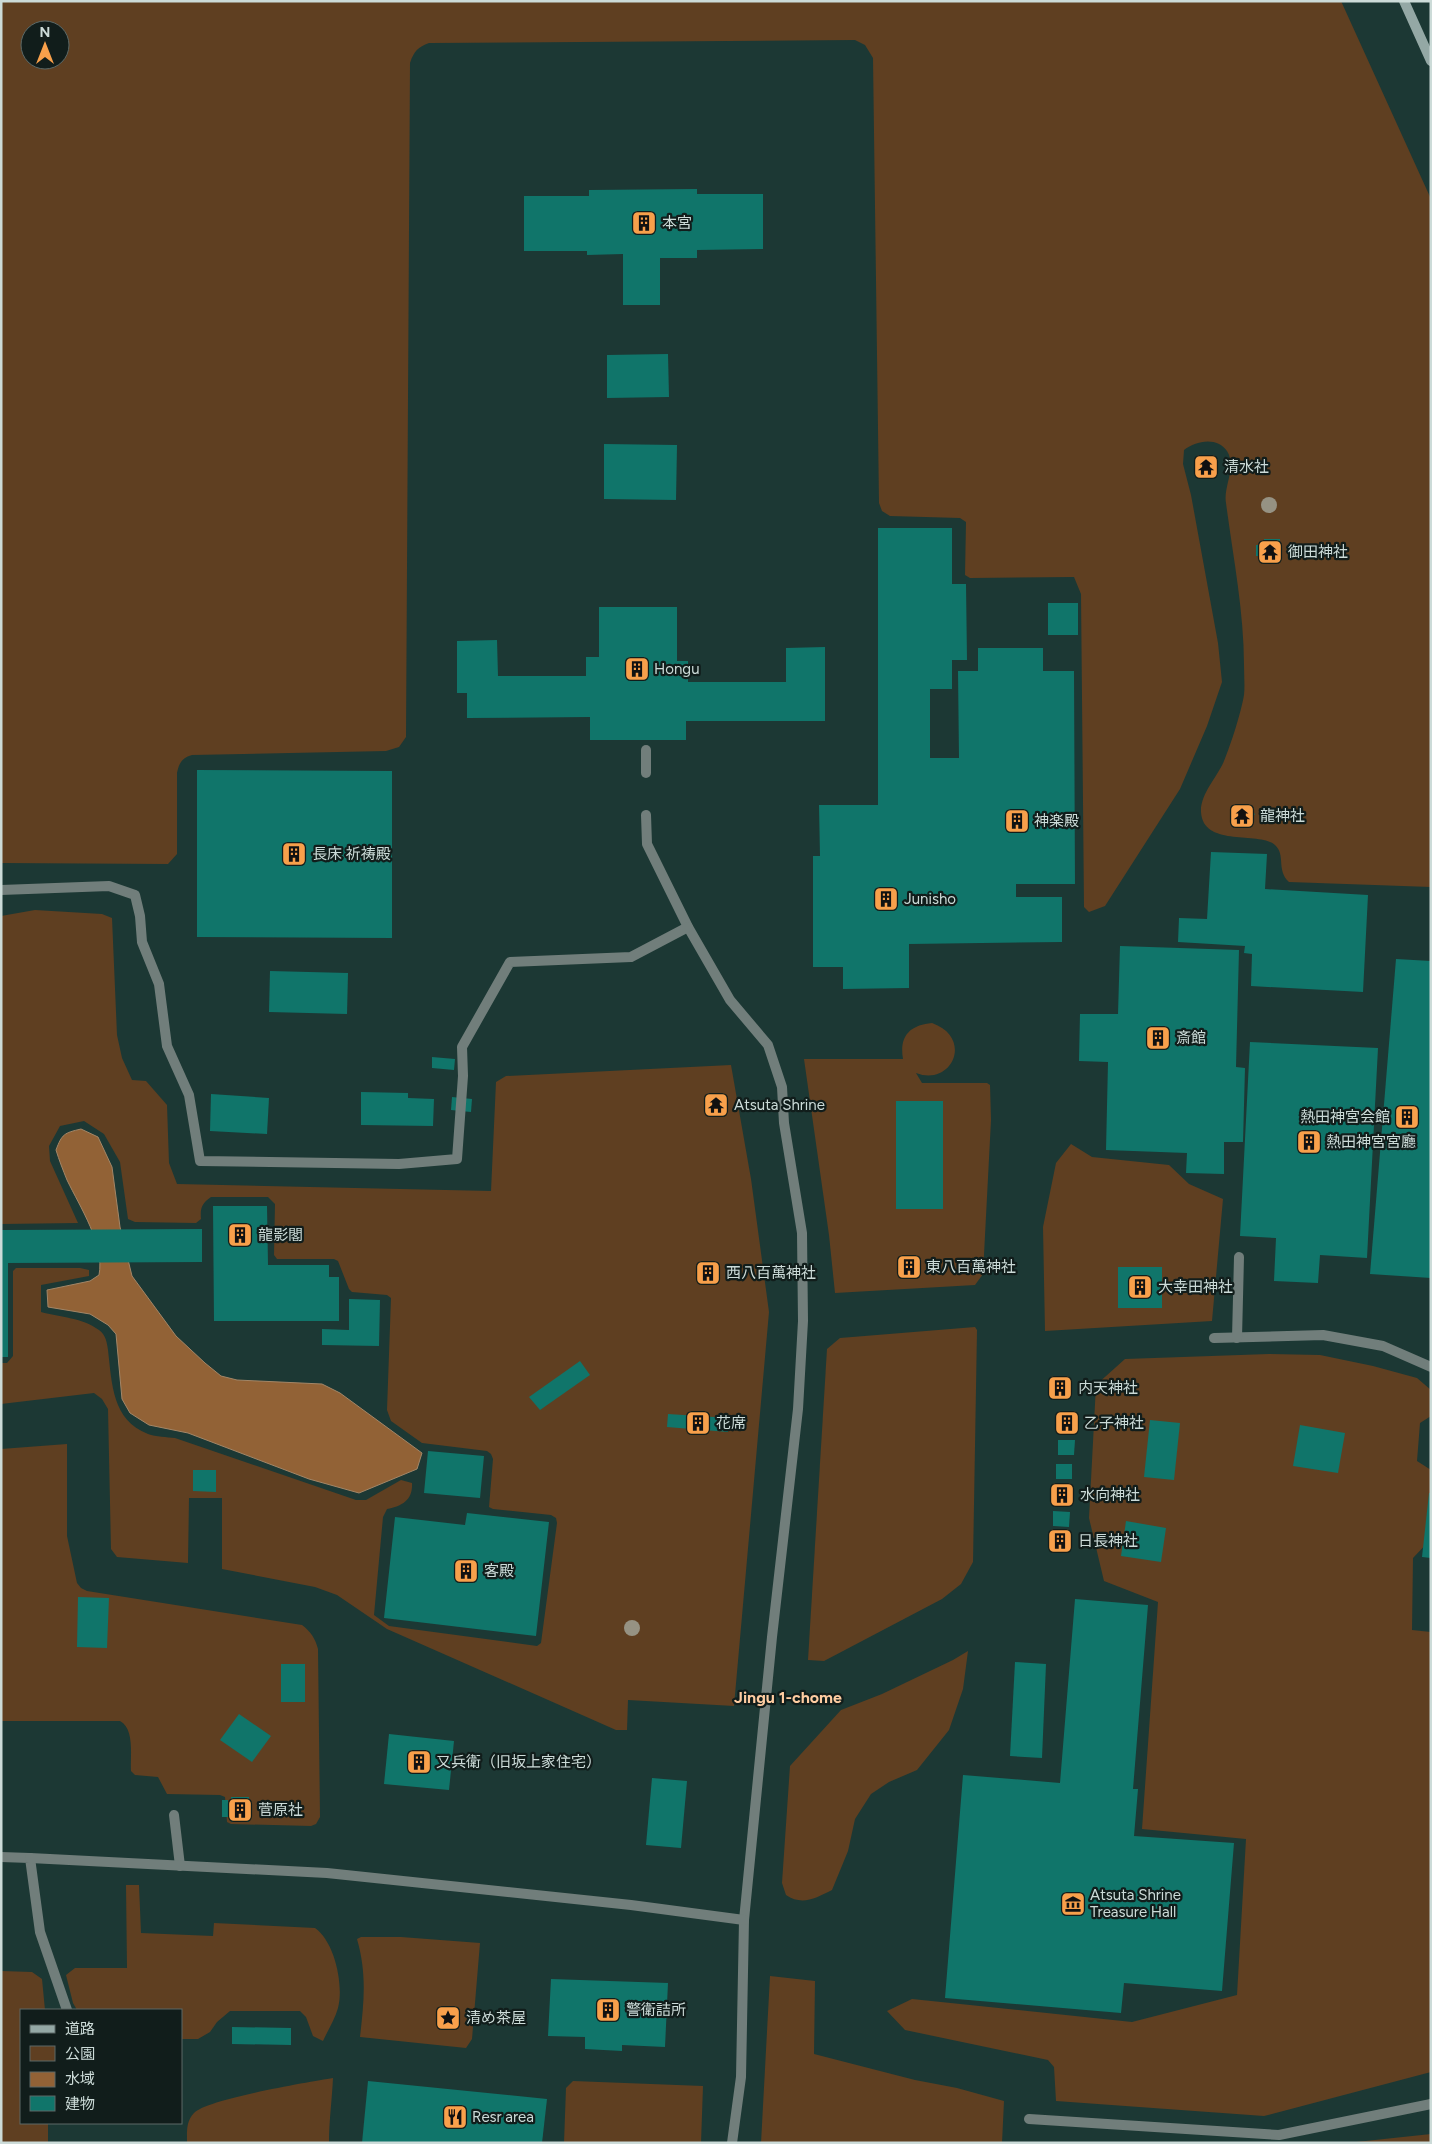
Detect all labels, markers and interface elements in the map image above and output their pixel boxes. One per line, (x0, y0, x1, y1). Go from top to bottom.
north arrow (20, 20, 70, 70)
text: N (40, 24, 50, 41)
building icon: 本宮 (631, 210, 657, 236)
place label: 本宮 (662, 214, 692, 232)
temple icon: 清水社 (1193, 454, 1219, 480)
place label: 清水社 (1224, 458, 1269, 476)
temple icon: 御田神社 (1257, 539, 1283, 565)
place label: 御田神社 (1288, 543, 1348, 561)
building icon: Hongu (624, 656, 650, 682)
place label: Hongu (654, 660, 700, 678)
temple icon: 龍神社 (1229, 803, 1255, 829)
place label: 龍神社 (1260, 807, 1305, 825)
building icon: 神楽殿 (1004, 808, 1030, 834)
place label: 神楽殿 (1034, 812, 1079, 830)
building icon: 長床 祈祷殿 (281, 841, 307, 867)
place label: 長床 祈祷殿 (312, 845, 391, 863)
building icon: Junisho (873, 886, 899, 912)
place label: Junisho (904, 890, 956, 908)
building icon: 斎館 (1145, 1025, 1171, 1051)
place label: 斎館 (1176, 1029, 1206, 1047)
temple icon: Atsuta Shrine (703, 1092, 729, 1118)
place label: Atsuta Shrine (734, 1096, 825, 1114)
building icon: 熱田神宮会館 (1394, 1104, 1420, 1130)
place label: 熱田神宮会館 (1300, 1108, 1390, 1126)
building icon: 熱田神宮宮廳 (1296, 1129, 1322, 1155)
place label: 熱田神宮宮廳 (1326, 1133, 1416, 1151)
building icon: 龍影閣 (227, 1222, 253, 1248)
place label: 龍影閣 (258, 1226, 303, 1244)
building icon: 東八百萬神社 (896, 1254, 922, 1280)
place label: 東八百萬神社 (926, 1258, 1016, 1276)
building icon: 西八百萬神社 (695, 1260, 721, 1286)
place label: 西八百萬神社 (726, 1264, 816, 1282)
building icon: 大幸田神社 (1127, 1274, 1153, 1300)
place label: 大幸田神社 (1158, 1278, 1233, 1296)
building icon: 内天神社 (1047, 1375, 1073, 1401)
place label: 内天神社 (1078, 1379, 1138, 1397)
building icon: 花席 (685, 1410, 711, 1436)
building icon: 乙子神社 (1054, 1410, 1080, 1436)
place label: 花席 (716, 1414, 746, 1432)
place label: 乙子神社 (1084, 1414, 1144, 1432)
building icon: 水向神社 (1049, 1482, 1075, 1508)
place label: 水向神社 (1080, 1486, 1140, 1504)
building icon: 日長神社 (1047, 1528, 1073, 1554)
place label: 日長神社 (1078, 1532, 1138, 1550)
building icon: 客殿 (453, 1558, 479, 1584)
place label: 客殿 (484, 1562, 514, 1580)
district label: Jingu 1-chome (734, 1688, 842, 1707)
building icon: 又兵衛（旧坂上家住宅） (406, 1749, 432, 1775)
place label: 又兵衛（旧坂上家住宅） (436, 1753, 601, 1771)
building icon: 菅原社 (227, 1797, 253, 1823)
place label: 菅原社 (258, 1801, 303, 1819)
place label: Atsuta Shrine Treasure Hall (1090, 1886, 1181, 1921)
museum icon: Atsuta Shrine Treasure Hall (1060, 1891, 1086, 1917)
building icon: 警衛詰所 (595, 1997, 621, 2023)
place label: 警衛詰所 (626, 2001, 686, 2019)
place icon: 清め茶屋 (435, 2005, 461, 2031)
legend (20, 2009, 182, 2124)
place label: 清め茶屋 (466, 2009, 526, 2027)
text: 道路 (65, 2020, 95, 2038)
text: 公園 (65, 2045, 95, 2063)
text: 水域 (65, 2070, 95, 2088)
text: 建物 (65, 2095, 95, 2113)
restaurant icon: Resr area (442, 2104, 468, 2130)
place label: Resr area (472, 2108, 534, 2126)

